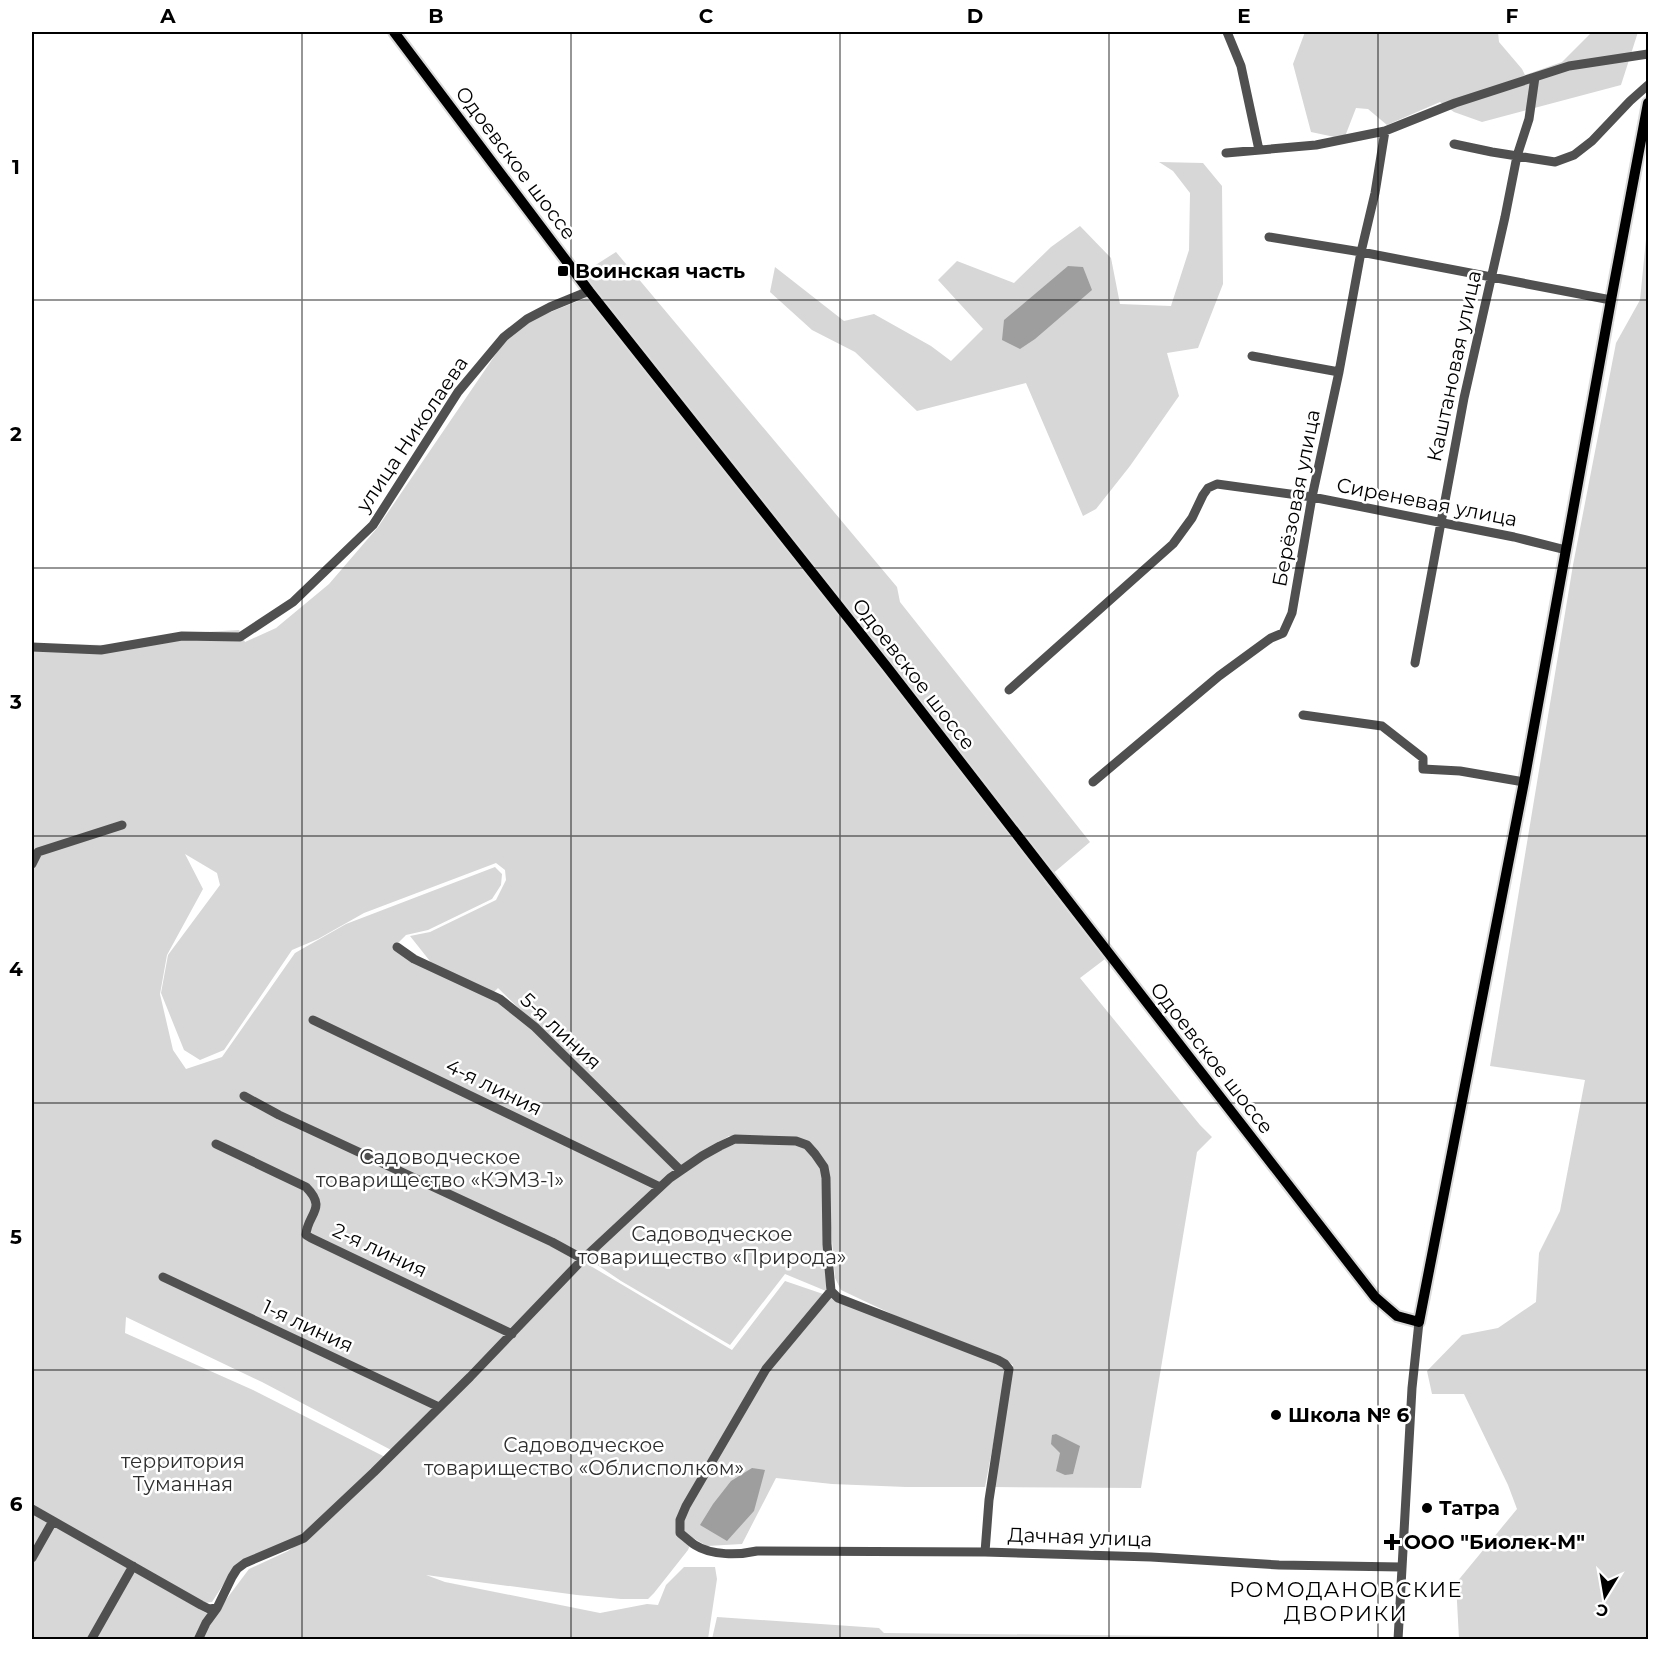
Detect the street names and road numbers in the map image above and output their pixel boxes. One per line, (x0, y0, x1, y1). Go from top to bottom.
street label: Одоевское шоссе (451, 82, 581, 244)
street label: Каштановая улица (1422, 268, 1486, 464)
street label: улица Николаева (351, 352, 473, 517)
street label: Берёзовая улица (1267, 407, 1325, 589)
street label: Сиреневая улица (1335, 473, 1519, 531)
street label: Одоевское шоссе (847, 593, 981, 755)
street label: Одоевское шоссе (1145, 977, 1279, 1139)
street label: 5-я линия (516, 988, 606, 1074)
street label: 4-я линия (442, 1053, 546, 1121)
street label: 2-я линия (329, 1218, 431, 1282)
street label: 1-я линия (259, 1295, 357, 1357)
street label: Дачная улица (1007, 1522, 1153, 1552)

